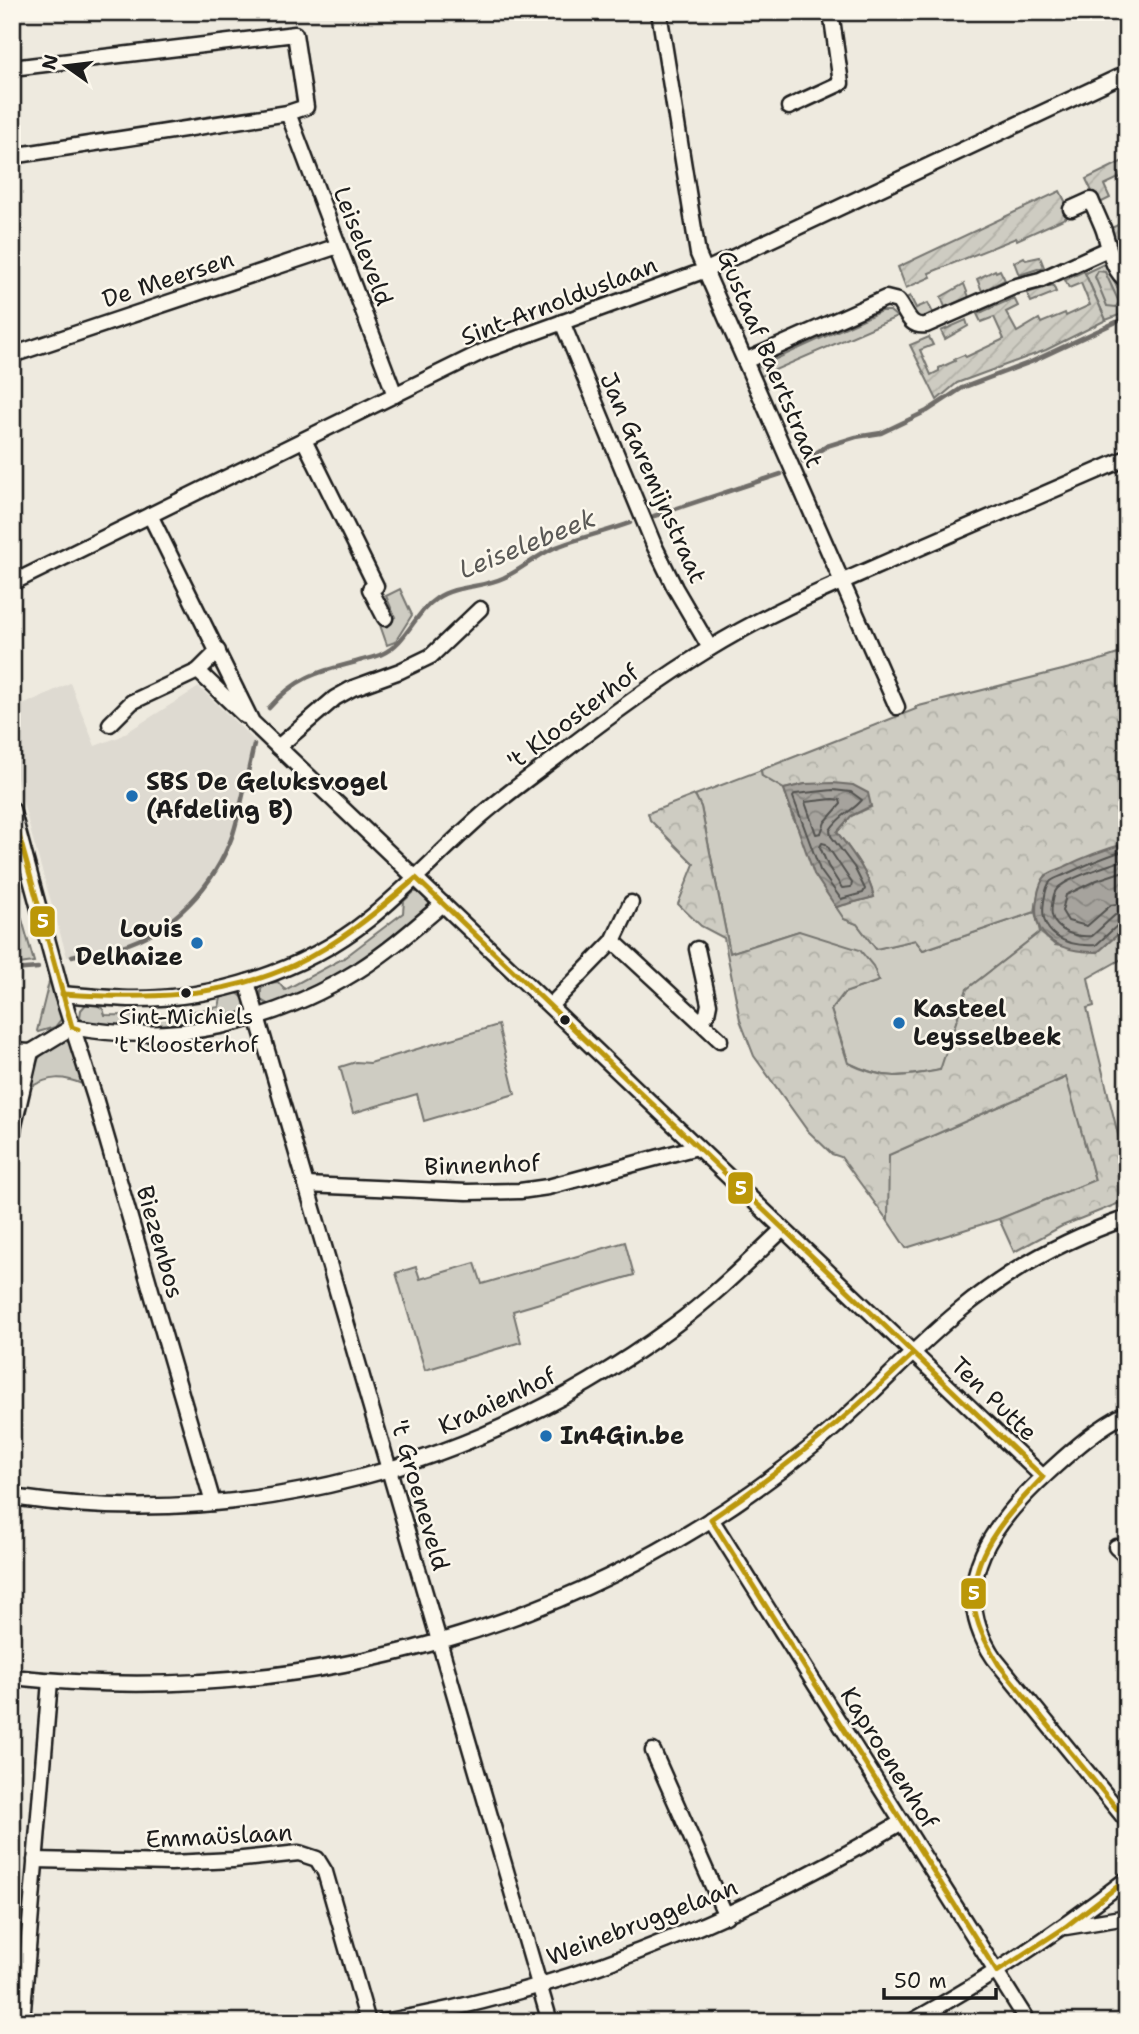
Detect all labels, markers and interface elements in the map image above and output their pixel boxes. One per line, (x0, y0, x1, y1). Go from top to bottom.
north arrow (32, 32, 102, 102)
text: N (36, 52, 64, 72)
street label: Leiseleveld (326, 182, 400, 310)
street label: De Meersen (98, 243, 238, 315)
street label: Gustaaf Baertstraat (710, 245, 830, 473)
street label: Sint-Arnolduslaan (456, 249, 662, 353)
street label: Jan Garemijnstraat (592, 368, 714, 588)
water label: Leiselebeek (453, 500, 601, 586)
street label: 't Kloosterhof (500, 656, 647, 777)
place label: SBS De Geluksvogel (Afdeling B) (146, 766, 388, 826)
marker: SBS De Geluksvogel (Afdeling B) (124, 788, 140, 804)
line badge: 5 (29, 905, 56, 938)
text: 5 (37, 909, 49, 934)
place label: Louis Delhaize (75, 913, 183, 973)
marker: Louis Delhaize (189, 935, 205, 951)
marker: Sint-Michiels 't Kloosterhof (179, 986, 193, 1000)
place label: Kasteel Leysselbeek (913, 993, 1062, 1053)
place label: Sint-Michiels 't Kloosterhof (114, 1002, 259, 1059)
unlabelled marker (558, 1013, 572, 1027)
marker: Kasteel Leysselbeek (891, 1015, 907, 1031)
street label: Binnenhof (424, 1147, 542, 1183)
line badge: 5 (727, 1171, 754, 1205)
text: 5 (735, 1176, 747, 1201)
street label: Biezenbos (129, 1182, 191, 1302)
street label: Ten Putte (944, 1350, 1044, 1448)
street label: Kraaienhof (433, 1359, 562, 1442)
street label: 't Groeneveld (383, 1416, 457, 1574)
place label: In4Gin.be (560, 1420, 684, 1452)
marker: In4Gin.be (538, 1428, 554, 1444)
line badge: 5 (960, 1577, 987, 1610)
text: 5 (968, 1581, 980, 1606)
street label: Kaproenenhof (833, 1681, 946, 1836)
street label: Emmaüslaan (145, 1816, 293, 1856)
street label: Weinebruggelaan (542, 1871, 742, 1973)
scale bar (884, 1957, 996, 2001)
text: 50 m (894, 1967, 947, 1995)

